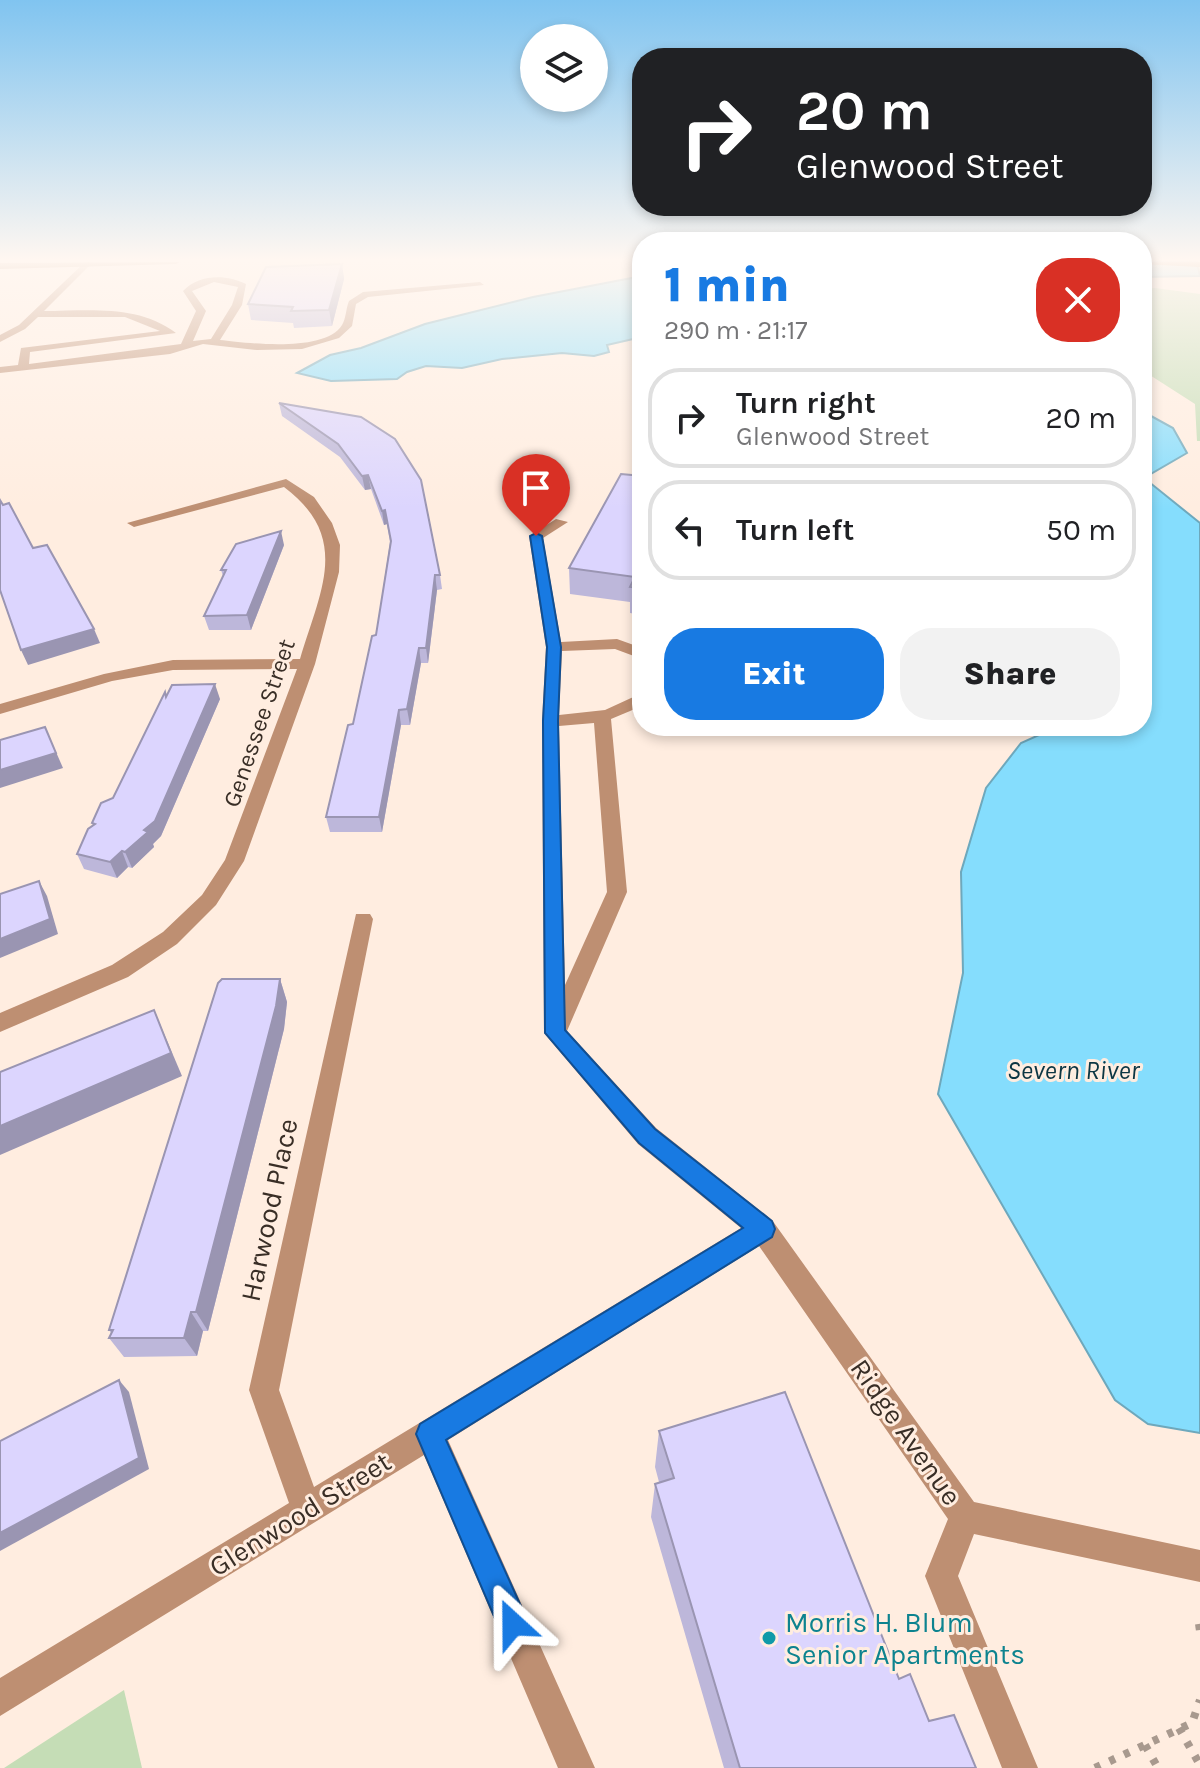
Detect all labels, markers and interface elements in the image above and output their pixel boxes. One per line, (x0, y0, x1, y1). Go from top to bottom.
map controls (520, 24, 608, 112)
button: layers (520, 24, 608, 112)
text: 20 m (796, 78, 933, 143)
icon: right (664, 80, 768, 184)
text: Glenwood Street (796, 145, 1064, 187)
text: 1 min (664, 257, 790, 313)
button: close (1036, 258, 1120, 342)
text: 290 m · 21:17 (664, 315, 808, 346)
text: Turn right (736, 385, 876, 421)
icon: right (668, 396, 712, 440)
text: 20 m (1046, 400, 1116, 436)
text: Glenwood Street (736, 421, 929, 452)
pin (502, 454, 570, 536)
icon: arrive (514, 466, 558, 510)
icon: left (668, 508, 712, 552)
text: Turn left (736, 512, 854, 548)
text: 50 m (1046, 512, 1116, 548)
button: Exit (664, 628, 884, 720)
button: Share (900, 628, 1120, 720)
street label: Genessee Street (217, 635, 301, 811)
water label: Severn River (1007, 1055, 1140, 1086)
street label: Harwood Place (234, 1116, 304, 1304)
street label: Ridge Avenue (843, 1352, 969, 1512)
street label: Glenwood Street (203, 1445, 397, 1583)
position arrow (471, 1582, 555, 1666)
place label: Morris H. Blum Senior Apartments (785, 1606, 1025, 1671)
marker: Morris H. Blum Senior Apartments (760, 1629, 778, 1647)

